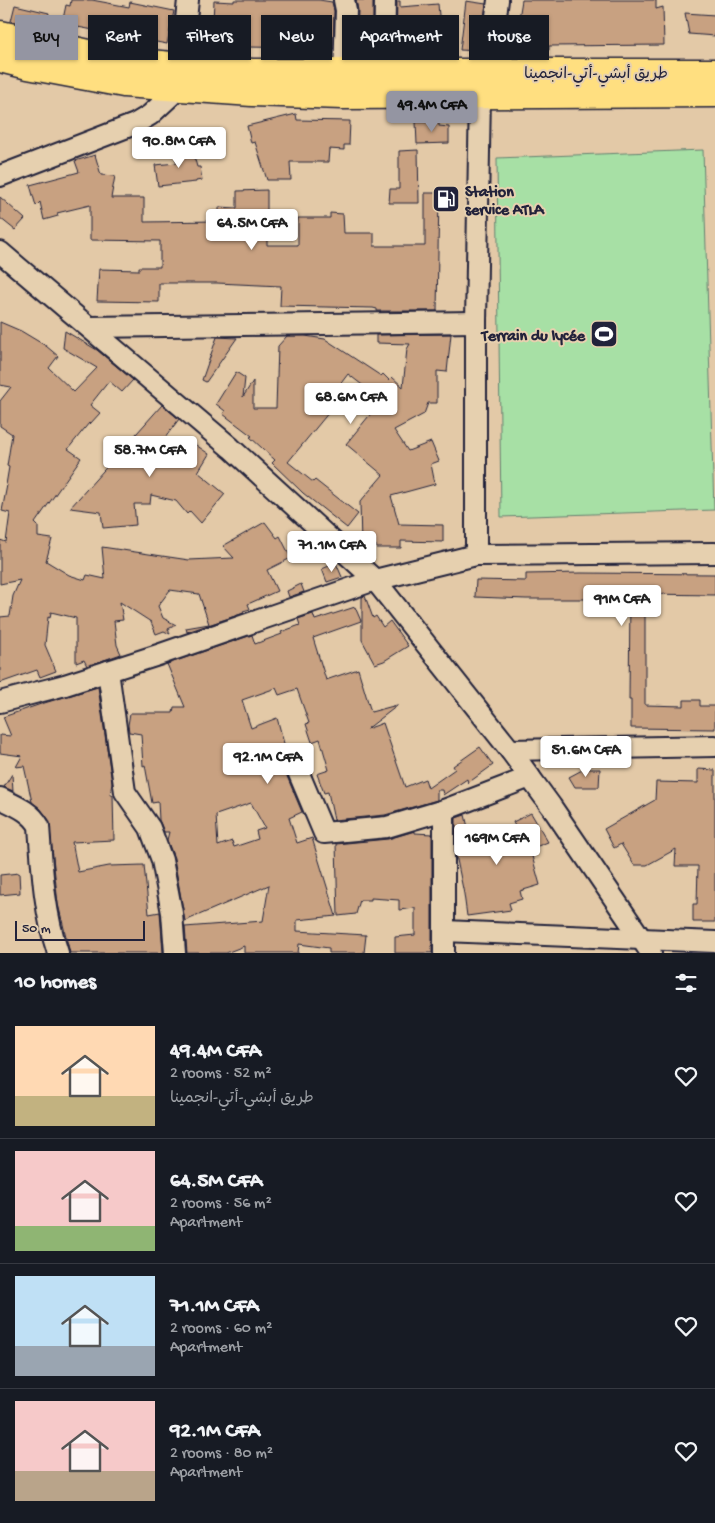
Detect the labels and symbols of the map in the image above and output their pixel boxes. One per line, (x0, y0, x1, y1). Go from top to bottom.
street label: طريق أبشي-أتي-انجمينا (524, 64, 668, 87)
pin: 49.4M CFA (375, 90, 489, 133)
pin: 90.8M CFA (122, 126, 236, 169)
fuel station icon: Station service ATLA (431, 184, 461, 214)
place label: Station service ATLA (465, 184, 545, 221)
pin: 64.5M CFA (195, 208, 309, 251)
sports icon: Terrain du lycée (589, 319, 619, 349)
place label: Terrain du lycée (479, 328, 586, 347)
pin: 68.6M CFA (294, 382, 408, 425)
pin: 58.7M CFA (93, 436, 207, 478)
pin: 71.1M CFA (275, 530, 389, 573)
pin: 91M CFA (576, 584, 668, 627)
pin: 51.6M CFA (529, 736, 643, 778)
pin: 92.1M CFA (211, 742, 325, 785)
pin: 169M CFA (445, 824, 549, 866)
scale bar (15, 918, 145, 941)

